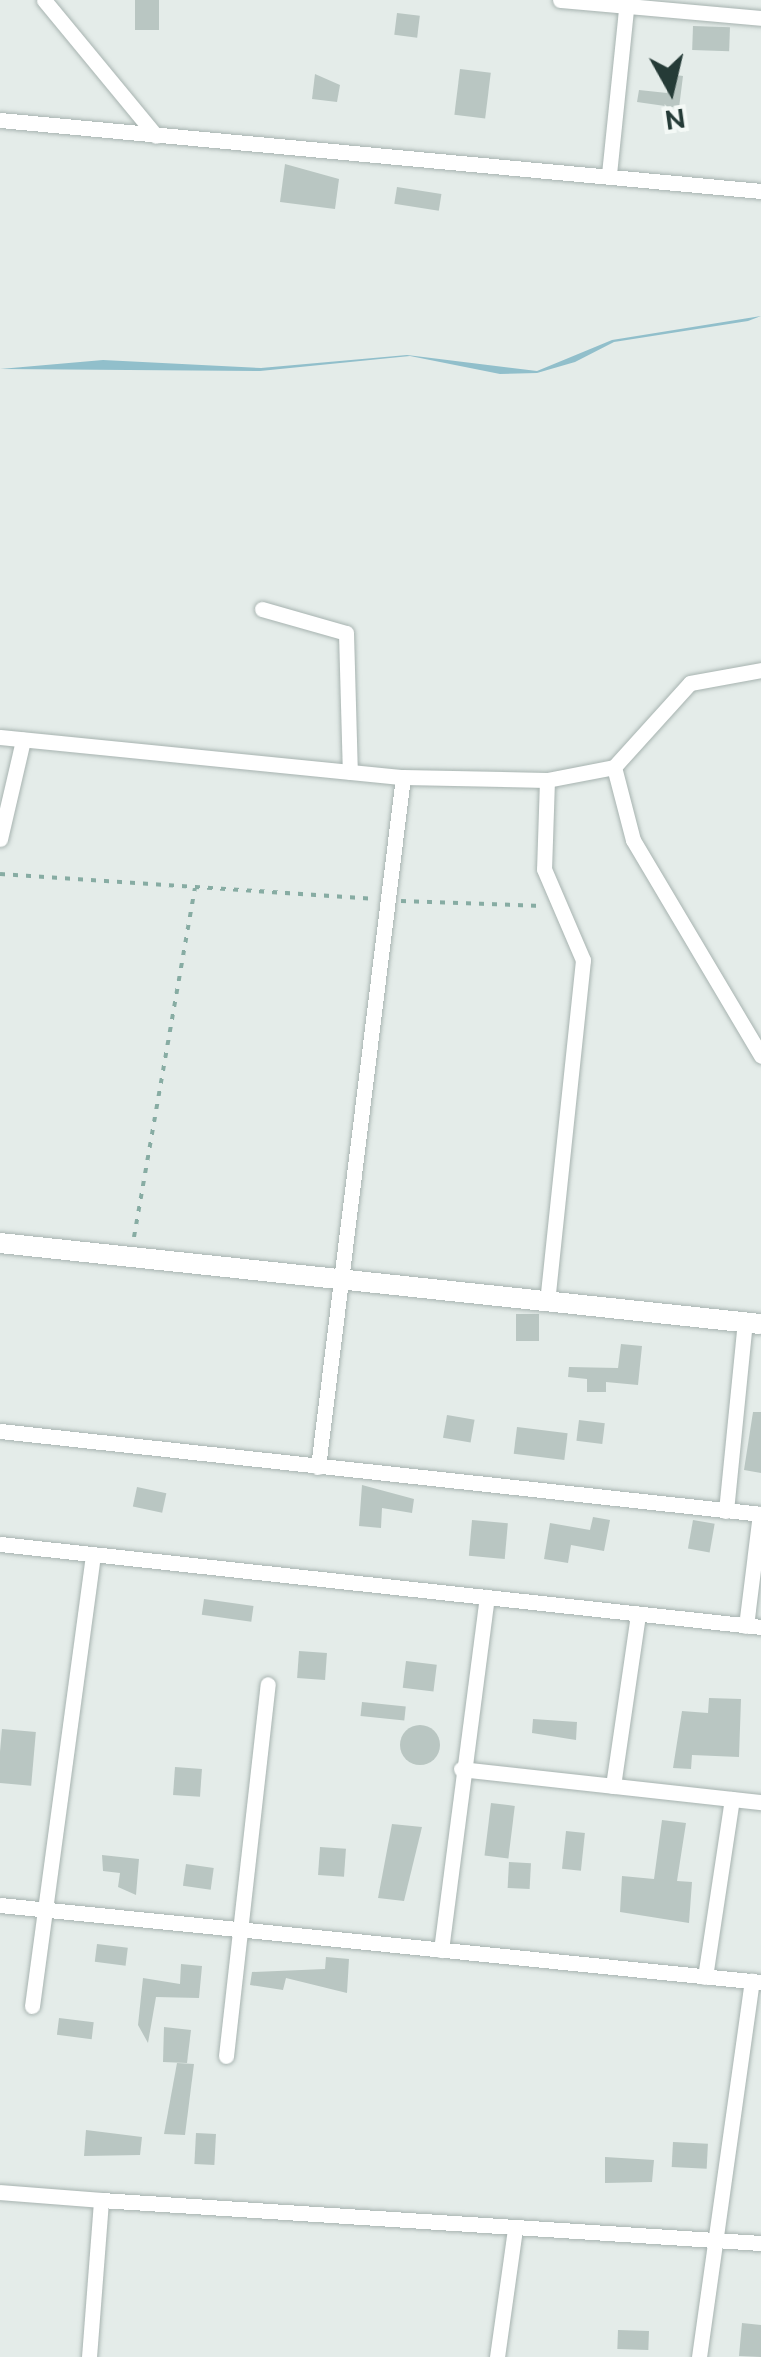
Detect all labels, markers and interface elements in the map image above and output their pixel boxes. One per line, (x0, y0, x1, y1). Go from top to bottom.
north arrow (621, 40, 721, 140)
text: N (663, 103, 688, 137)

